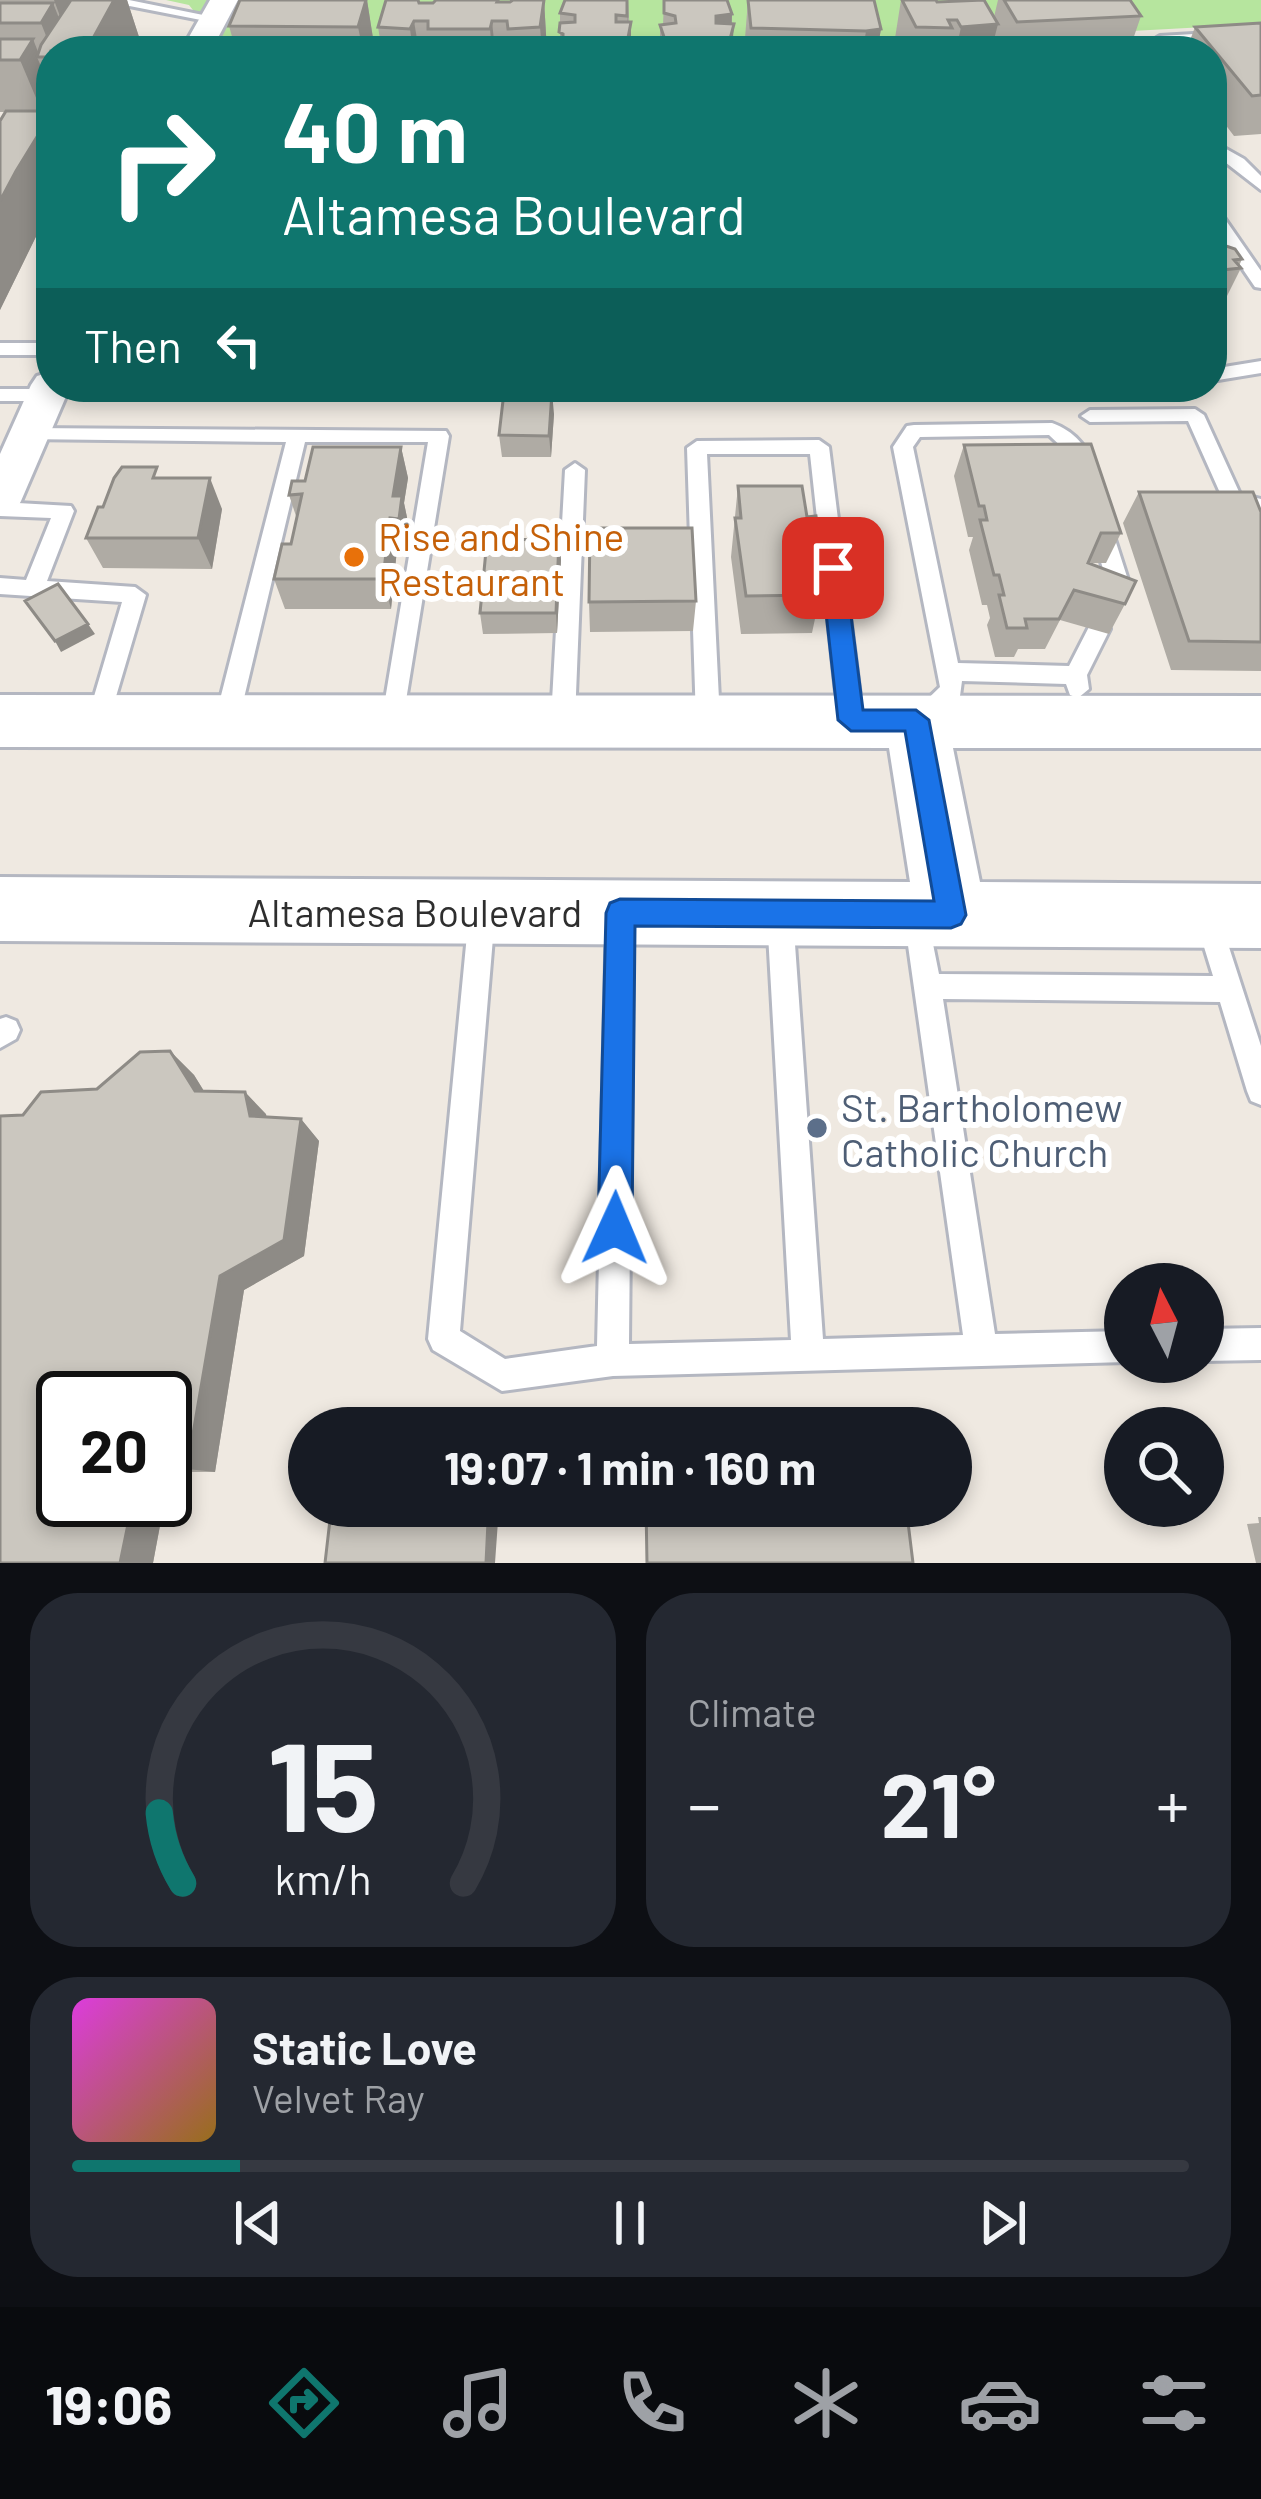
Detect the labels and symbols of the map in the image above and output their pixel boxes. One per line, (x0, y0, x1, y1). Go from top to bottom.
place label: Rise and Shine Restaurant (378, 512, 624, 604)
pin (782, 517, 884, 619)
marker: Rise and Shine Restaurant (341, 544, 367, 570)
street label: Altamesa Boulevard (248, 888, 582, 935)
place label: St. Bartholomew Catholic Church (841, 1083, 1122, 1175)
marker: St. Bartholomew Catholic Church (804, 1115, 830, 1141)
position arrow (552, 1165, 678, 1291)
north arrow (1104, 1263, 1224, 1383)
speed limit sign: 20 (36, 1371, 192, 1527)

